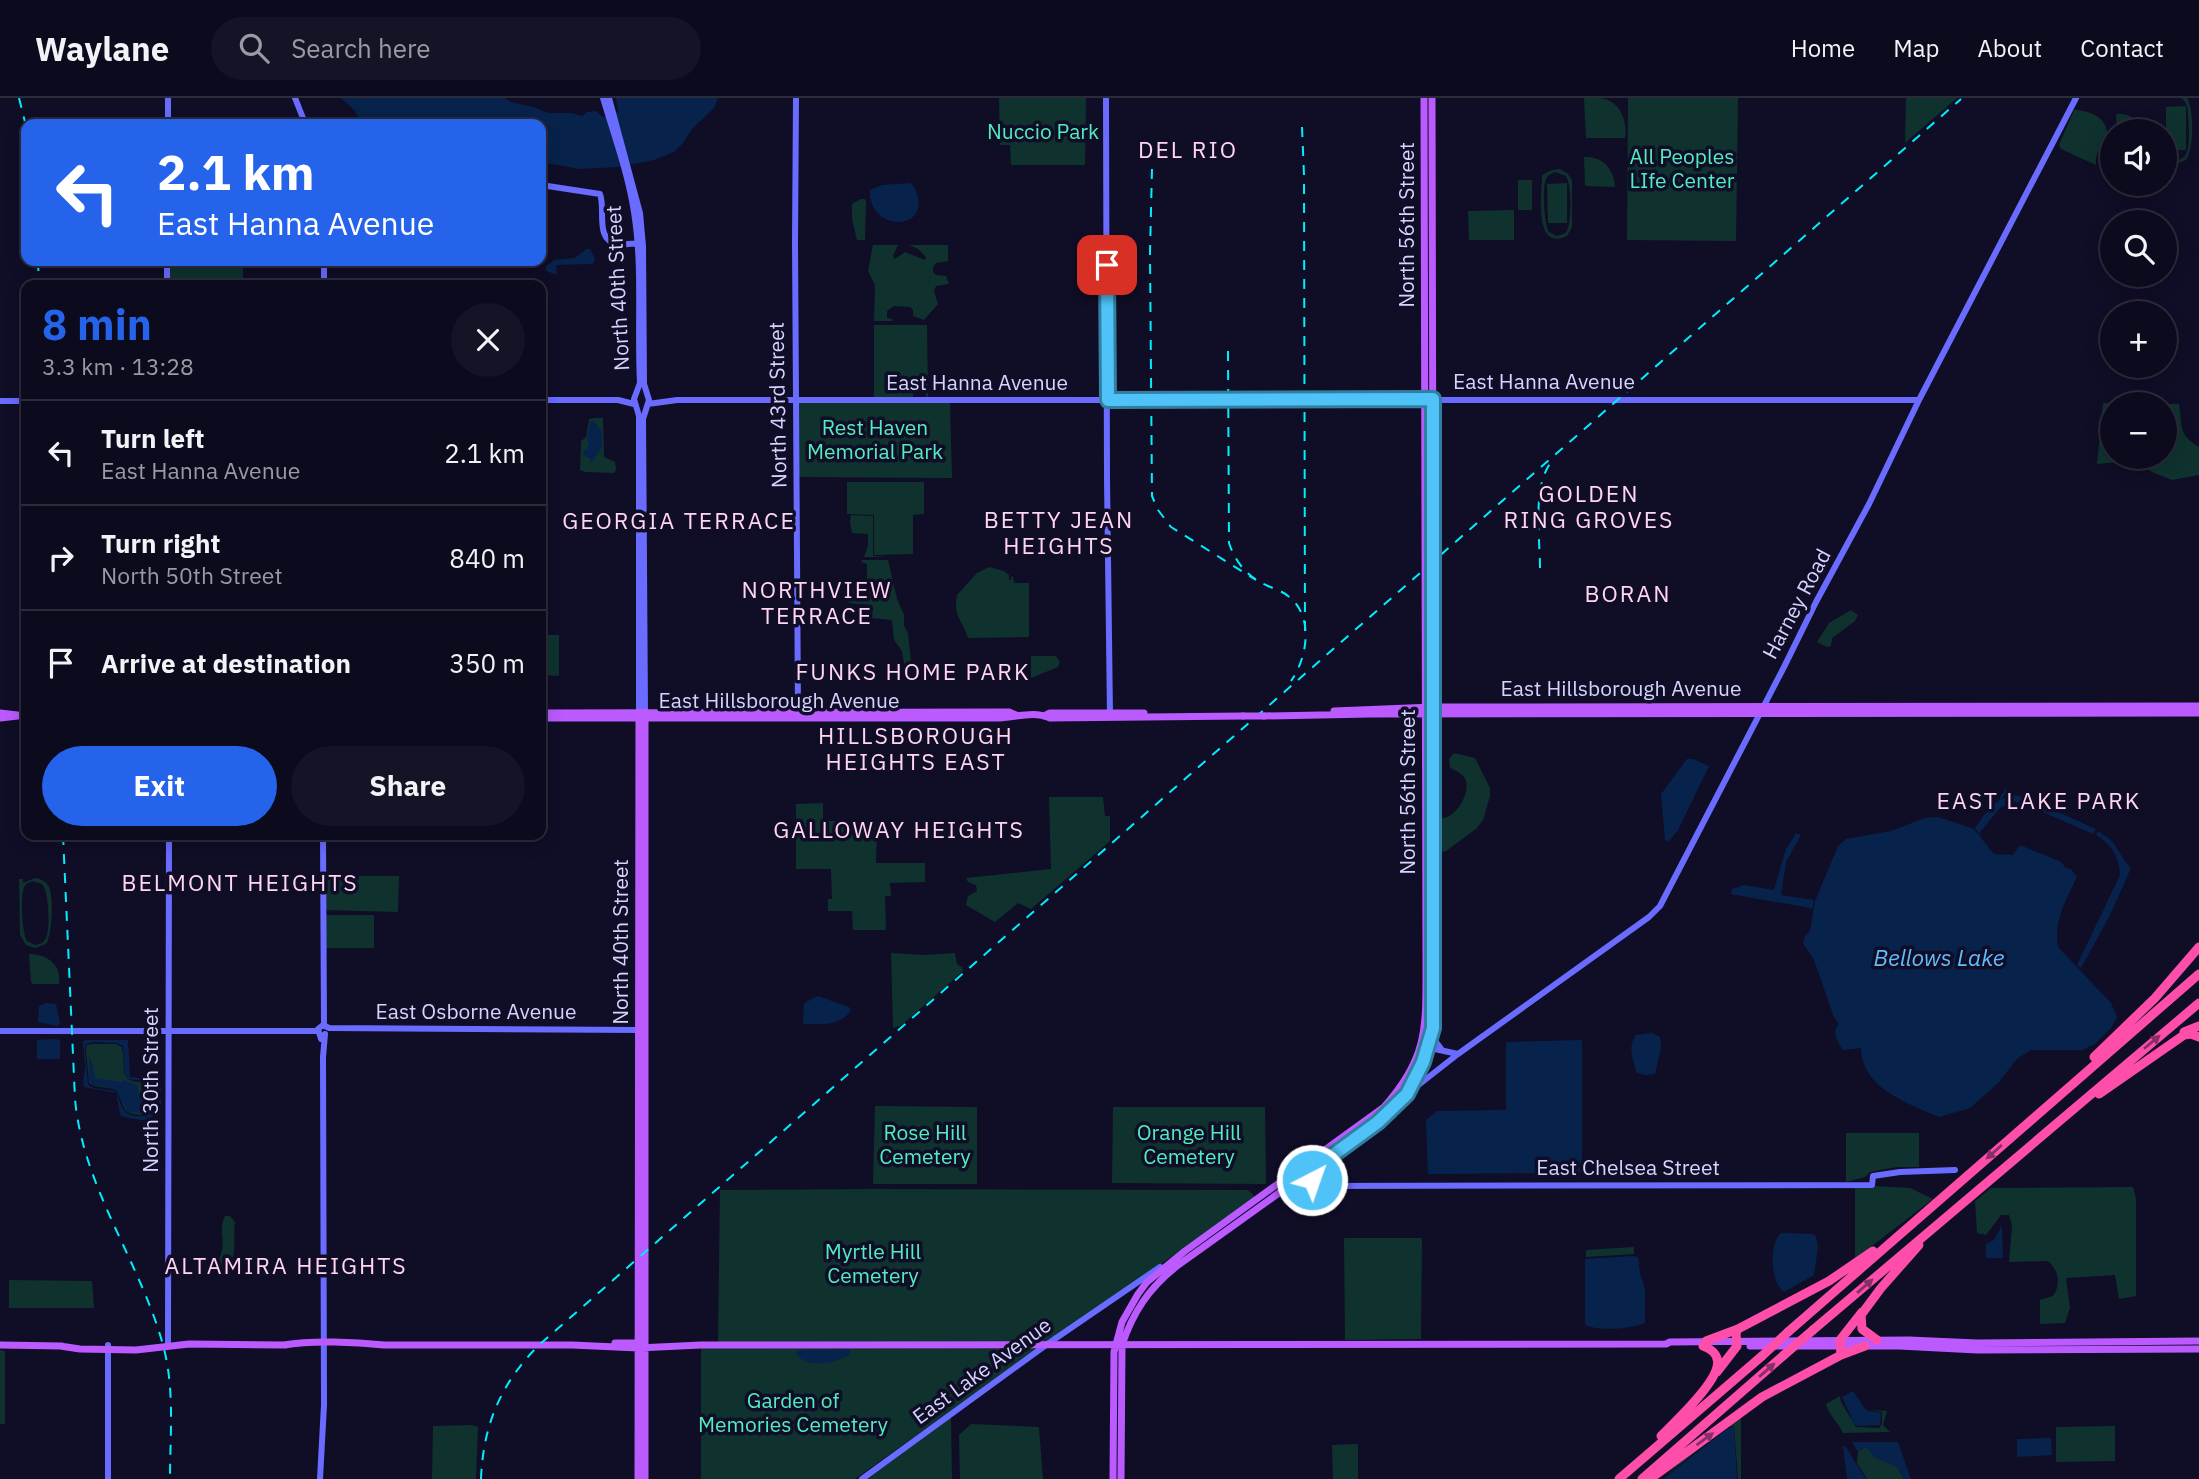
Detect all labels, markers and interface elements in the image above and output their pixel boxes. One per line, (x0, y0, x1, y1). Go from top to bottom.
search box (211, 17, 701, 80)
text: Waylane (35, 27, 169, 70)
icon: search (235, 29, 273, 67)
text: Search here (291, 31, 431, 65)
text: Home (1791, 32, 1855, 64)
text: Map (1893, 32, 1939, 64)
text: About (1977, 32, 2042, 64)
text: Contact (2080, 32, 2164, 64)
park label: Nuccio Park (987, 117, 1099, 145)
map controls (2100, 119, 2177, 469)
button: sound (2100, 119, 2177, 196)
district label: DEL RIO (1138, 134, 1238, 164)
text: 2.1 km (157, 140, 315, 203)
street label: North 56th Street (1392, 142, 1420, 308)
park label: All Peoples LIfe Center (1629, 142, 1735, 194)
icon: left (42, 147, 133, 238)
text: East Hanna Avenue (157, 202, 434, 244)
street label: North 40th Street (599, 205, 635, 372)
button: search (2100, 210, 2177, 287)
pin (1077, 235, 1137, 295)
icon: arrive (1088, 246, 1126, 284)
text: 8 min (42, 297, 152, 352)
button: + (2100, 301, 2177, 378)
button: close (451, 303, 525, 377)
street label: North 43rd Street (762, 322, 792, 488)
text: 3.3 km · 13:28 (42, 351, 194, 381)
street label: East Hanna Avenue (1453, 367, 1635, 395)
street label: East Hanna Avenue (886, 368, 1068, 396)
button: − (2100, 392, 2177, 469)
park label: Rest Haven Memorial Park (807, 413, 943, 465)
text: Turn left (101, 421, 204, 455)
icon: left (42, 434, 80, 472)
text: 2.1 km (444, 436, 525, 470)
text: East Hanna Avenue (101, 455, 300, 485)
district label: GOLDEN RING GROVES (1504, 478, 1674, 534)
district label: BETTY JEAN HEIGHTS (984, 504, 1134, 560)
district label: GEORGIA TERRACE (562, 505, 796, 535)
text: Turn right (101, 526, 220, 560)
icon: right (42, 539, 80, 577)
text: 840 m (449, 541, 525, 575)
street label: Harney Road (1755, 544, 1837, 663)
text: North 50th Street (101, 560, 283, 590)
district label: NORTHVIEW TERRACE (741, 574, 893, 630)
district label: BORAN (1584, 578, 1672, 608)
icon: arrive (42, 644, 80, 682)
text: Arrive at destination (101, 646, 351, 680)
text: 350 m (449, 646, 525, 680)
district label: FUNKS HOME PARK (796, 656, 1030, 686)
street label: East Hillsborough Avenue (1501, 674, 1741, 702)
street label: East Hillsborough Avenue (659, 686, 899, 714)
street label: North 56th Street (1393, 709, 1421, 875)
district label: HILLSBOROUGH HEIGHTS EAST (818, 720, 1014, 776)
button: Exit (42, 746, 277, 826)
button: Share (291, 746, 525, 826)
district label: EAST LAKE PARK (1937, 785, 2141, 815)
district label: GALLOWAY HEIGHTS (773, 814, 1025, 844)
street label: North 40th Street (606, 859, 634, 1025)
district label: BELMONT HEIGHTS (121, 867, 359, 897)
water label: Bellows Lake (1874, 942, 2005, 972)
street label: East Osborne Avenue (375, 997, 577, 1025)
street label: North 30th Street (136, 1007, 164, 1173)
one-way arrow (2143, 1035, 2161, 1050)
park label: Rose Hill Cemetery (879, 1118, 971, 1170)
park label: Orange Hill Cemetery (1137, 1118, 1242, 1170)
position arrow (1275, 1143, 1349, 1217)
one-way arrow (1985, 1144, 2003, 1160)
street label: East Chelsea Street (1536, 1153, 1720, 1181)
park label: Myrtle Hill Cemetery (825, 1237, 921, 1289)
district label: ALTAMIRA HEIGHTS (164, 1250, 408, 1280)
one-way arrow (1856, 1278, 1874, 1293)
street label: East Lake Avenue (906, 1310, 1056, 1430)
one-way arrow (1759, 1363, 1776, 1378)
park label: Garden of Memories Cemetery (698, 1386, 889, 1438)
one-way arrow (1696, 1432, 1714, 1446)

